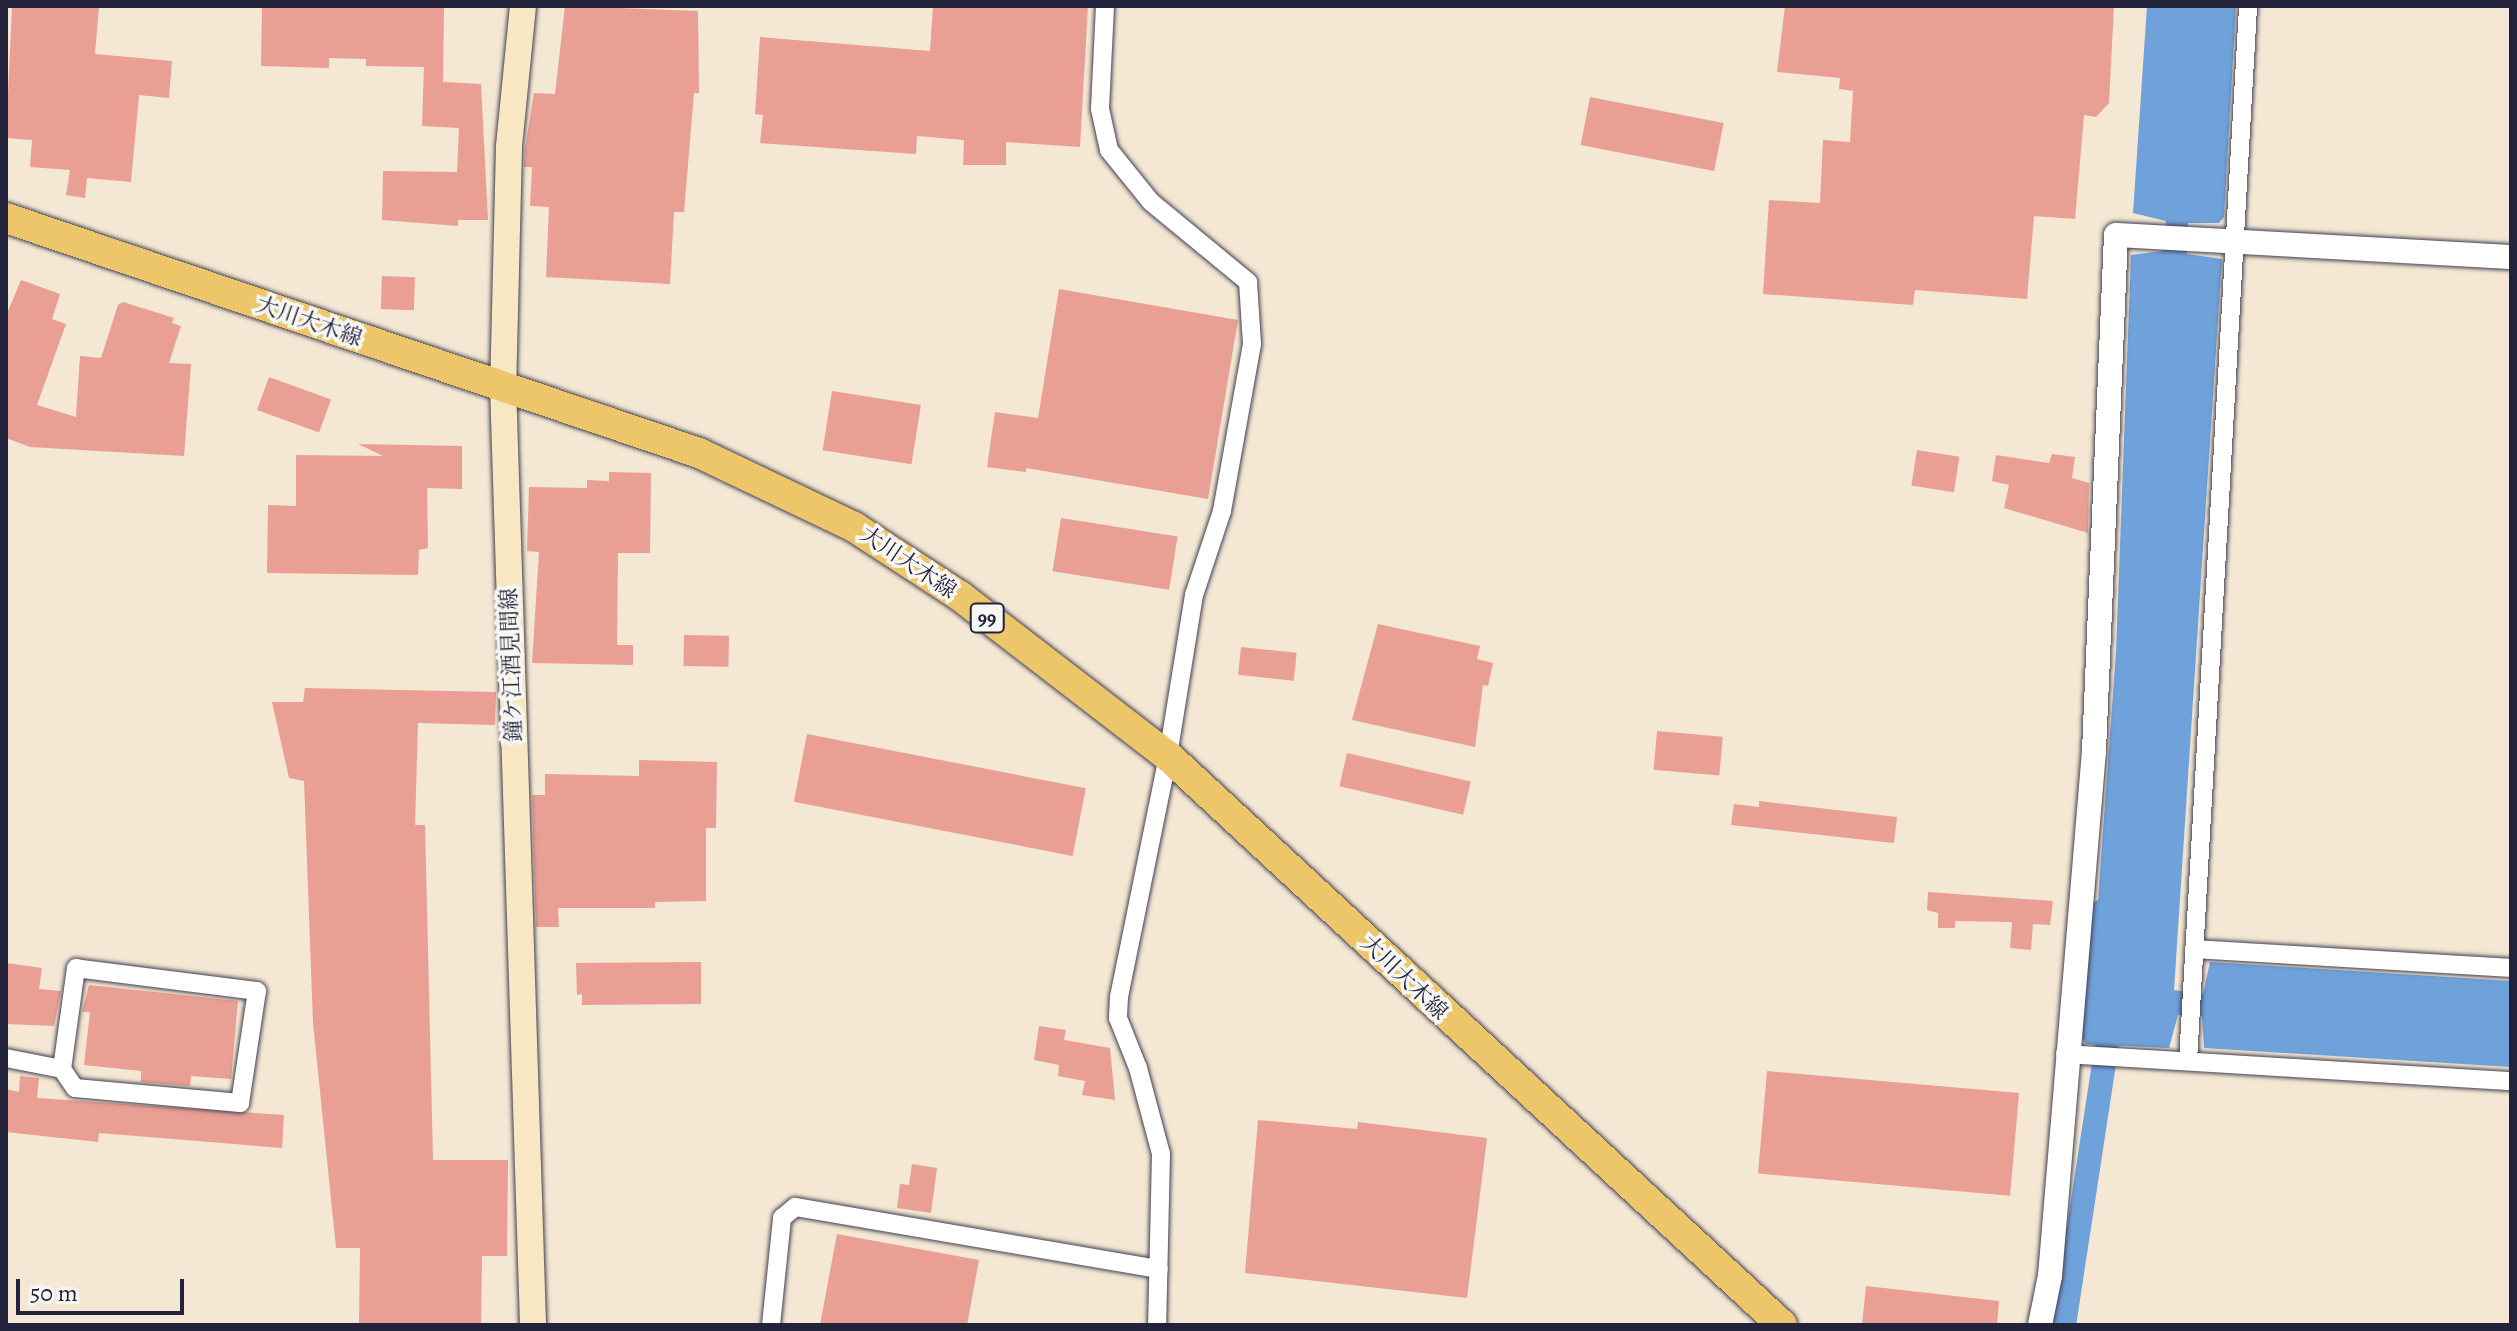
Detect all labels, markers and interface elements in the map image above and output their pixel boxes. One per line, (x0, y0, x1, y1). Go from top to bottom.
street label: 大川大木線 (253, 292, 365, 352)
street label: 大川大木線 (855, 521, 961, 605)
street label: 鐘ケ江酒見間線 (496, 588, 528, 742)
road number: 99 (969, 602, 1005, 634)
street label: 大川大木線 (1355, 930, 1453, 1026)
scale bar (20, 1263, 188, 1313)
text: 50 m (30, 1277, 78, 1309)

